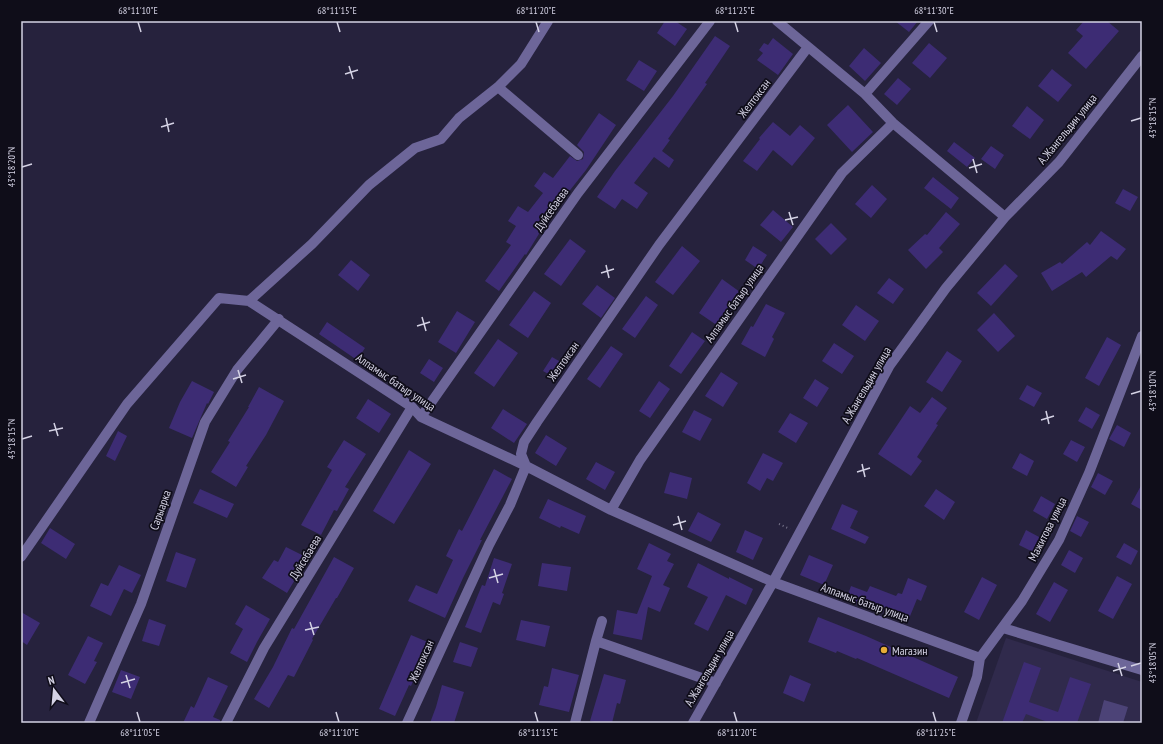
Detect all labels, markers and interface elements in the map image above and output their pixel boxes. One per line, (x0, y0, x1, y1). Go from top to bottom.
text: 68°11'10"E (118, 4, 158, 17)
text: 68°11'15"E (317, 4, 357, 17)
text: 68°11'20"E (516, 4, 556, 17)
text: 68°11'25"E (715, 4, 755, 17)
text: 68°11'30"E (914, 4, 954, 17)
street label: Желтоксан (734, 76, 773, 121)
street label: А.Жангельдин улица (1034, 91, 1100, 167)
text: 43°18'15"N (1146, 98, 1159, 138)
text: 43°18'20"N (5, 147, 18, 187)
street label: Дуйсебаева (531, 184, 571, 234)
street label: Алпамыс батыр улица (701, 261, 767, 345)
street label: Желтоксан (543, 338, 582, 385)
street label: А.Жангельдин улица (838, 344, 894, 426)
street label: Алпамыс батыр улица (353, 350, 439, 414)
text: 43°18'10"N (1146, 371, 1159, 411)
text: 43°18'15"N (5, 419, 18, 459)
street label: Сарыарка (146, 488, 174, 532)
street label: Мажитова улица (1024, 494, 1070, 563)
street label: Дуйсебаева (286, 532, 324, 582)
street label: Алпамыс батыр улица (819, 579, 911, 625)
street label: А.Жангельдин улица (681, 627, 737, 709)
street label: Желтоксан (405, 637, 437, 685)
place label: Магазин (892, 643, 927, 658)
text: 43°18'05"N (1146, 643, 1159, 683)
marker: Магазин (879, 645, 889, 655)
north arrow (34, 670, 74, 710)
text: N (46, 673, 56, 688)
text: 68°11'05"E (120, 726, 160, 739)
text: 68°11'10"E (319, 726, 359, 739)
text: 68°11'15"E (518, 726, 558, 739)
text: 68°11'20"E (717, 726, 757, 739)
text: 68°11'25"E (916, 726, 956, 739)

